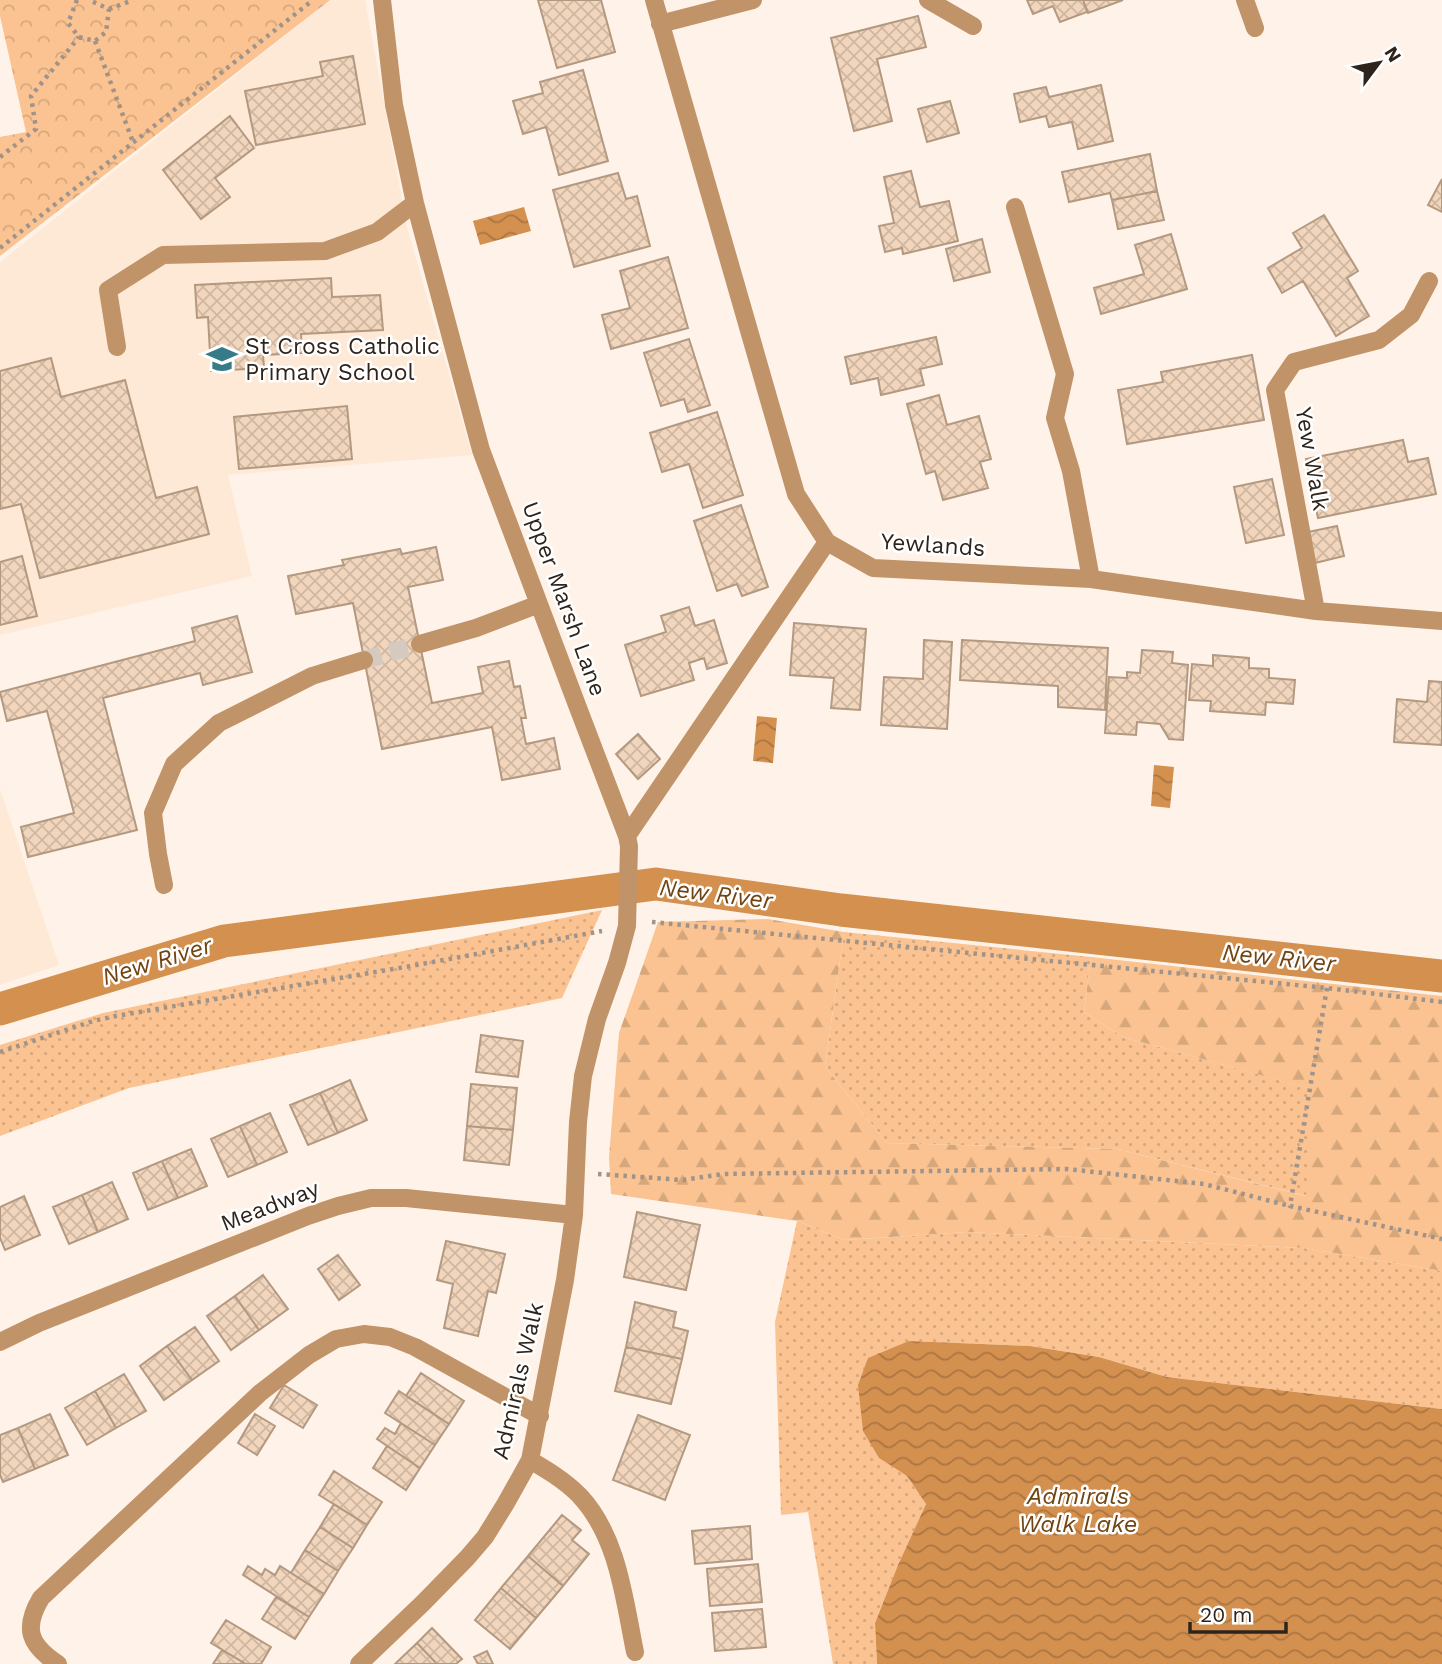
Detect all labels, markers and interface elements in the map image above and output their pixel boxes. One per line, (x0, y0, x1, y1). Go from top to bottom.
north arrow (1344, 28, 1414, 98)
text: N (1380, 42, 1406, 66)
place label: St Cross Catholic Primary School (245, 333, 440, 386)
school or university icon: St Cross Catholic Primary School (205, 342, 239, 376)
street label: Yew Walk (1290, 405, 1334, 513)
street label: Upper Marsh Lane (516, 498, 612, 700)
street label: Yewlands (880, 528, 986, 562)
water label: New River (658, 873, 776, 915)
water label: New River (99, 930, 217, 991)
water label: New River (1221, 938, 1339, 978)
street label: Meadway (217, 1175, 323, 1237)
street label: Admirals Walk (487, 1300, 549, 1462)
water label: Admirals Walk Lake (1018, 1482, 1138, 1538)
scale bar (1190, 1590, 1286, 1634)
text: 20 m (1200, 1602, 1252, 1627)

